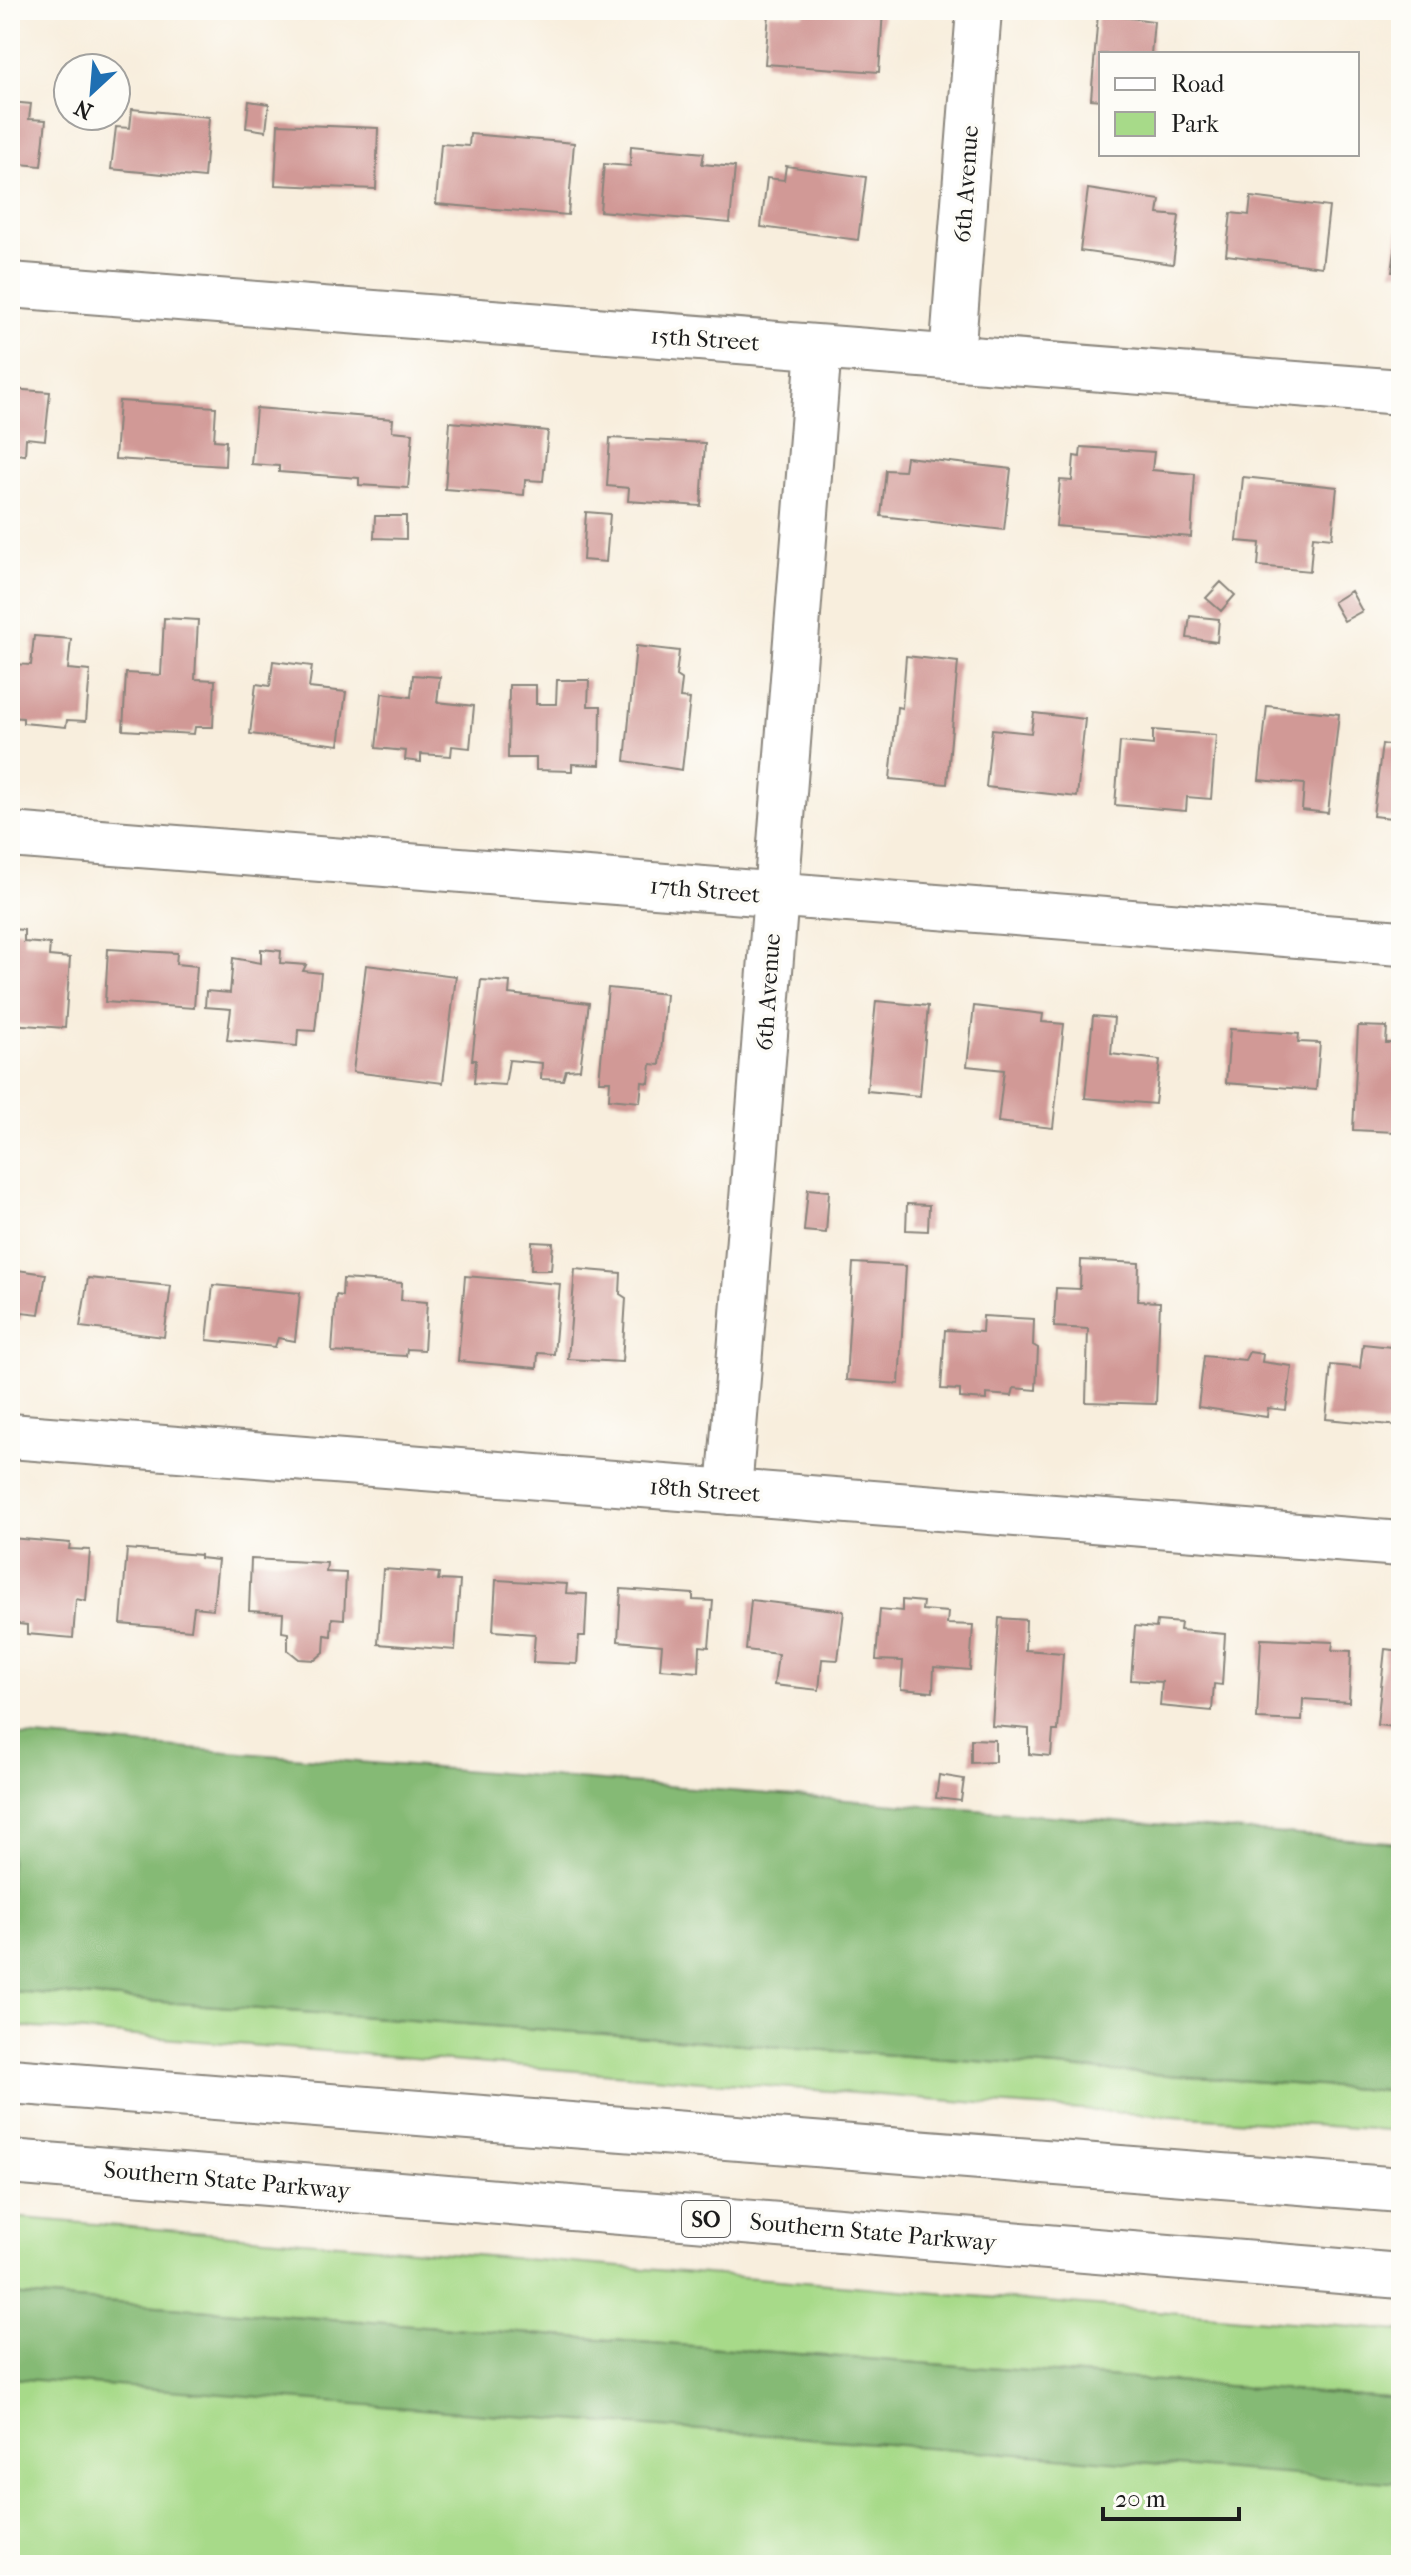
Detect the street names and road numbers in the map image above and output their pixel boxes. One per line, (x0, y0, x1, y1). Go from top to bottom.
street label: 6th Avenue (948, 124, 984, 244)
street label: 15th Street (649, 321, 761, 357)
street label: 17th Street (649, 871, 762, 909)
street label: 6th Avenue (750, 932, 786, 1052)
street label: 18th Street (649, 1472, 762, 1508)
street label: Southern State Parkway (103, 2155, 353, 2205)
road number: SO (682, 2201, 730, 2237)
street label: Southern State Parkway (749, 2207, 999, 2257)

